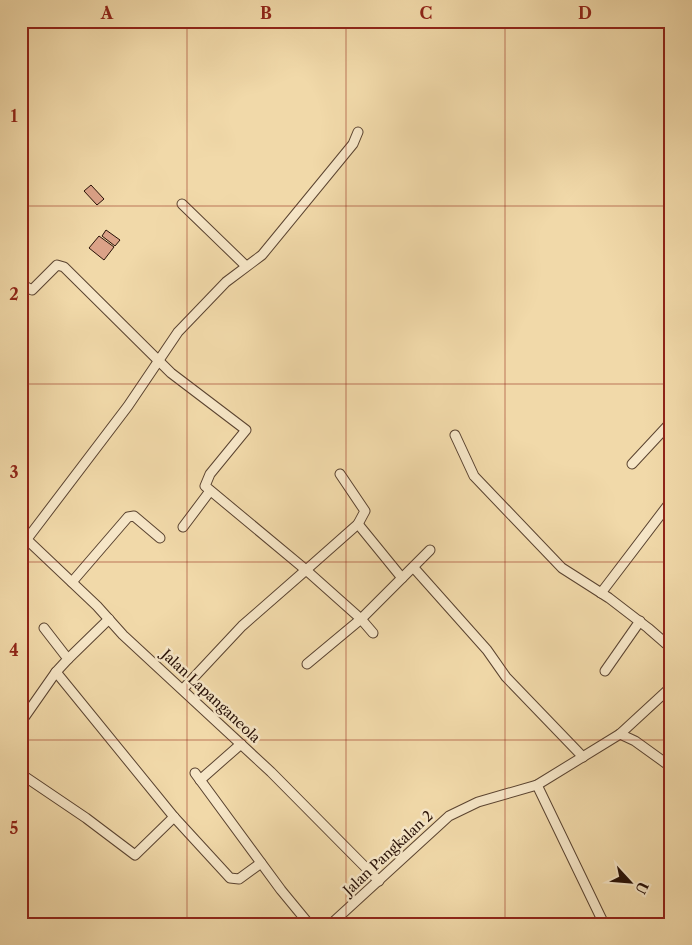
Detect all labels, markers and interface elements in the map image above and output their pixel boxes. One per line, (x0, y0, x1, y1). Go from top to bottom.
text: A (100, 3, 114, 23)
text: B (260, 3, 272, 23)
text: C (420, 3, 432, 23)
text: D (578, 3, 592, 23)
text: 1 (10, 106, 18, 126)
text: 2 (9, 284, 19, 304)
text: 3 (9, 462, 19, 482)
text: 4 (9, 640, 19, 660)
street label: Jalan Lapanganeola (156, 644, 265, 747)
street label: Jalan Pangkalan 2 (338, 807, 437, 901)
text: 5 (10, 818, 19, 838)
north arrow (604, 858, 654, 908)
text: U (631, 879, 652, 897)

